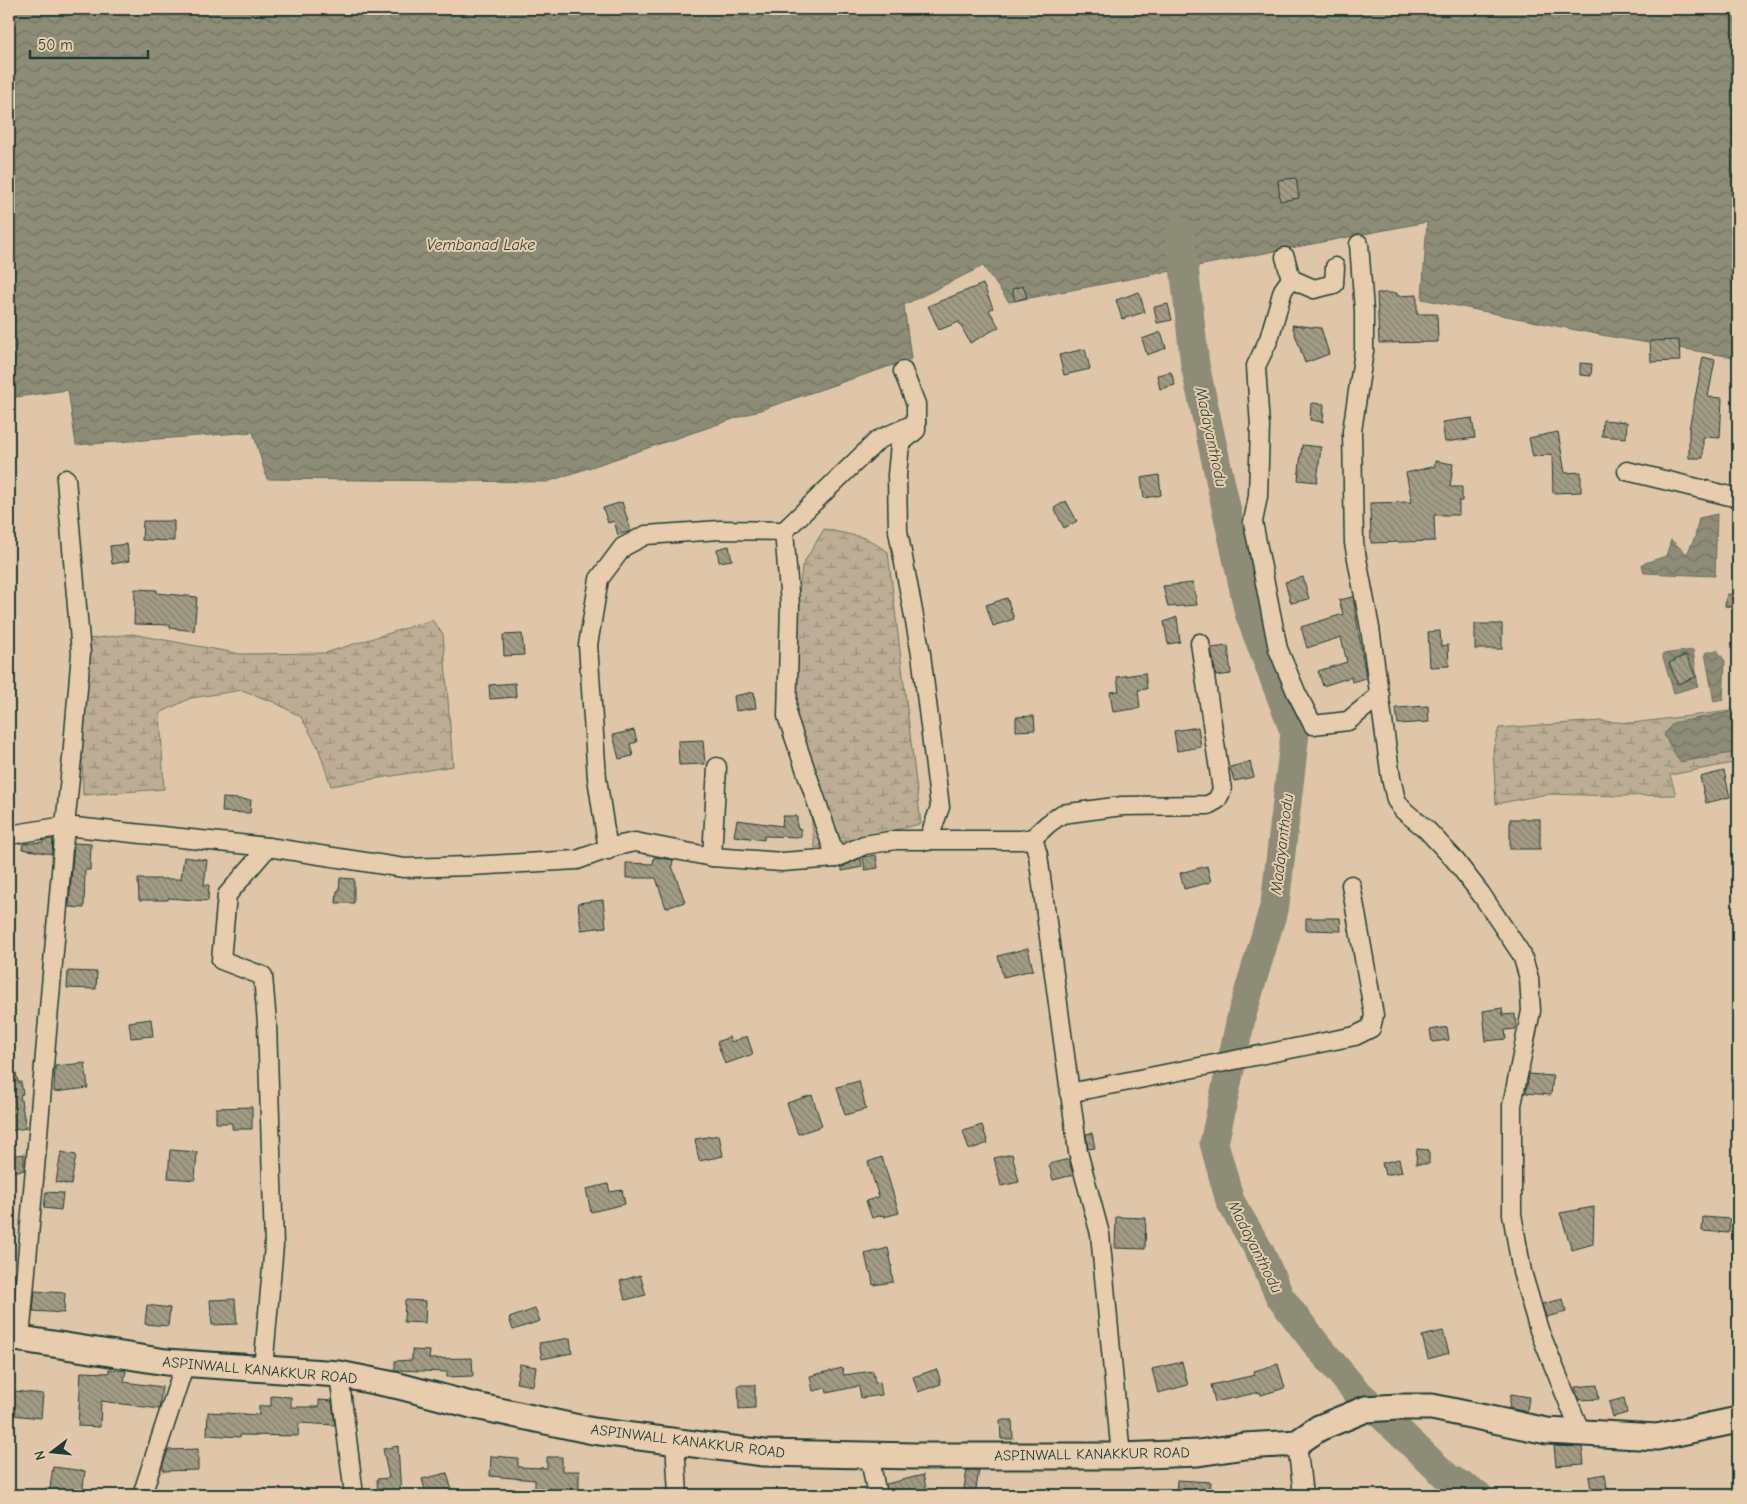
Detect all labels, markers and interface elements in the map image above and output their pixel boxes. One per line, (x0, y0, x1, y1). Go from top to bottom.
scale bar (30, 28, 148, 60)
text: 50 m (38, 36, 73, 54)
water label: Vembanad Lake (427, 236, 535, 254)
water label: Madayanthodu (1191, 385, 1230, 489)
water label: Madayanthodu (1267, 793, 1297, 896)
water label: Madayanthodu (1223, 1197, 1286, 1296)
street label: ASPINWALL KANAKKUR ROAD (162, 1353, 358, 1387)
street label: ASPINWALL KANAKKUR ROAD (590, 1420, 786, 1462)
north arrow (28, 1426, 78, 1476)
street label: ASPINWALL KANAKKUR ROAD (994, 1443, 1190, 1465)
text: N (31, 1449, 49, 1462)

